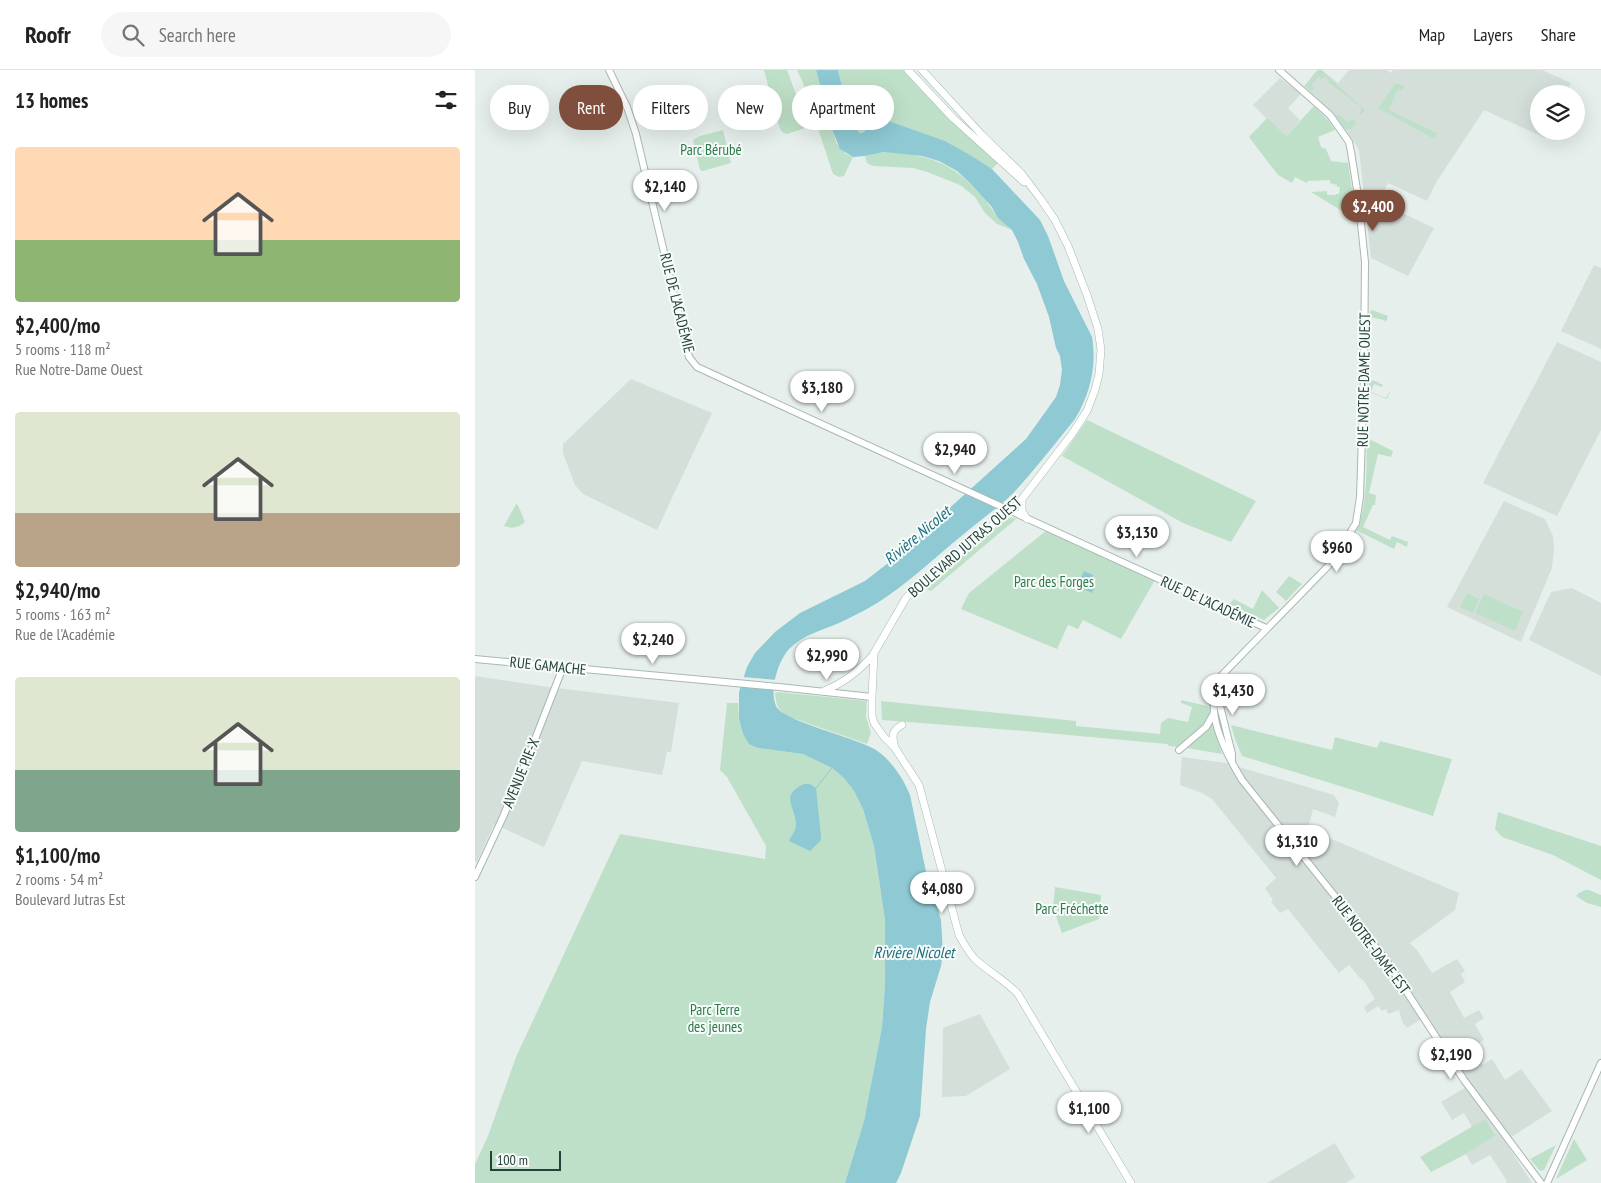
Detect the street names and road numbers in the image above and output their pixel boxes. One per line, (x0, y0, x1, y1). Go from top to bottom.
street label: RUE DE L'ACADÉMIE (656, 251, 699, 355)
street label: RUE NOTRE-DAME OUEST (1353, 312, 1374, 447)
street label: BOULEVARD JUTRAS OUEST (904, 492, 1026, 601)
street label: RUE DE L'ACADÉMIE (1158, 571, 1259, 632)
street label: RUE GAMACHE (509, 652, 587, 679)
street label: AVENUE PIE-X (498, 735, 543, 811)
street label: RUE NOTRE-DAME EST (1328, 892, 1415, 998)

